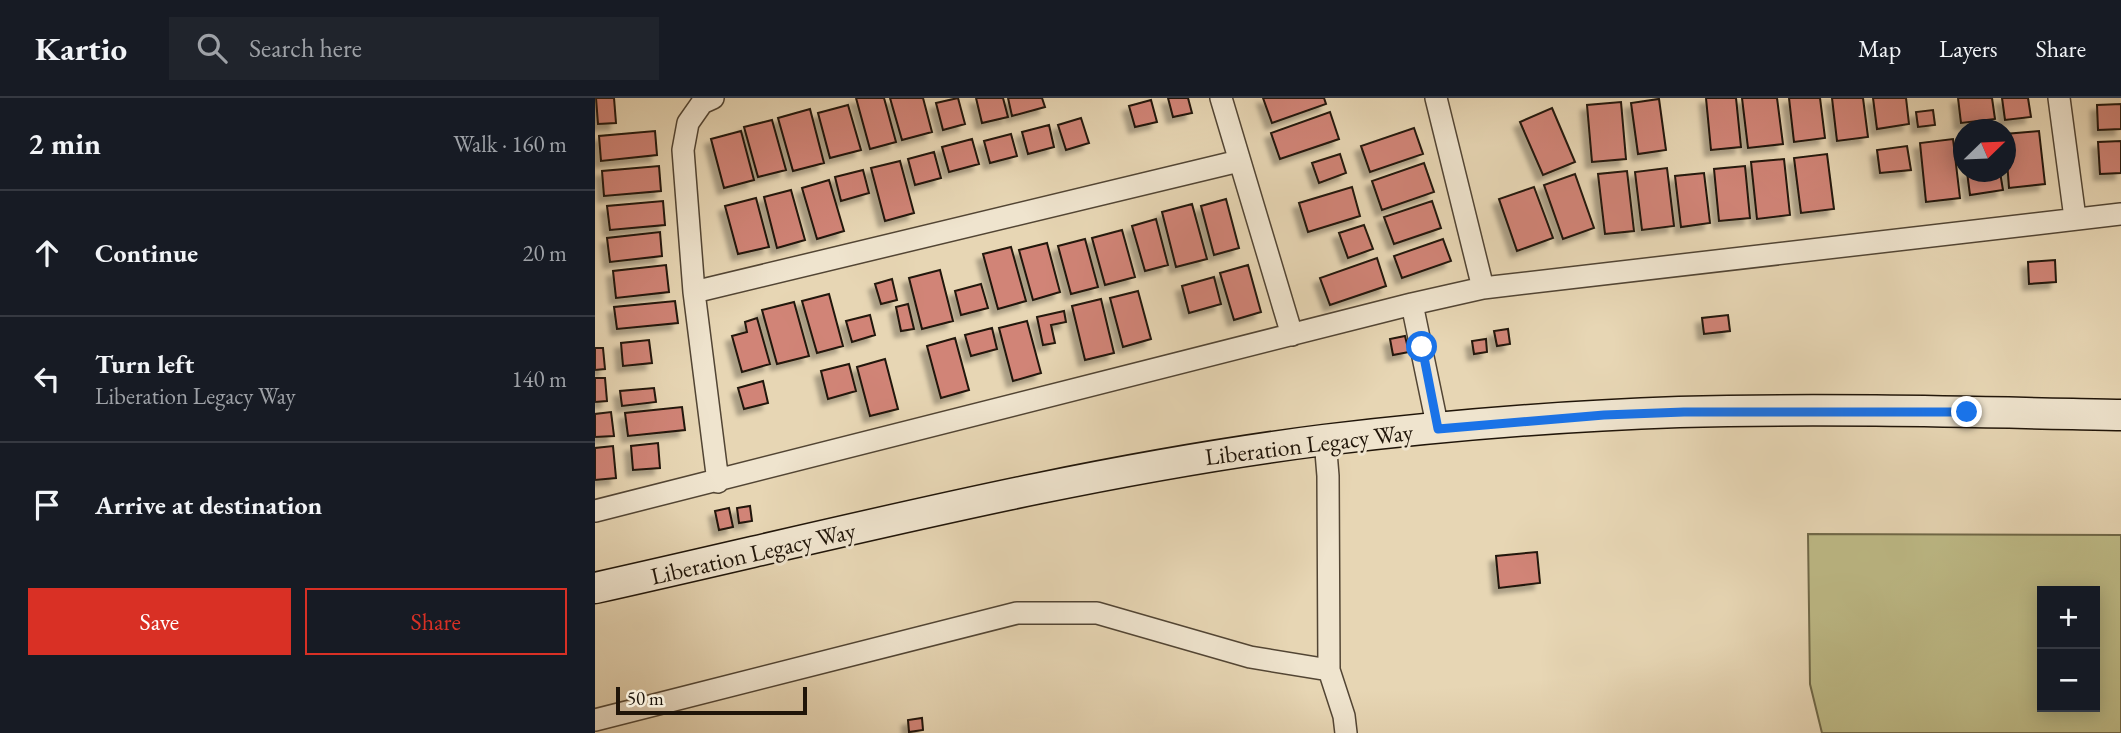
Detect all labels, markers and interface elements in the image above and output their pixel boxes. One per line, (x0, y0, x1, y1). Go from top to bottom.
search box (169, 17, 659, 80)
text: Kartio (35, 27, 127, 70)
icon: search (193, 29, 231, 67)
text: Search here (249, 31, 362, 65)
text: Map (1858, 33, 1901, 64)
text: Layers (1939, 33, 1998, 64)
text: Share (2036, 33, 2086, 64)
north arrow (1953, 119, 2016, 182)
text: 2 min (28, 124, 101, 163)
text: Walk · 160 m (453, 129, 567, 159)
icon: ahead (28, 234, 66, 272)
text: Continue (95, 236, 198, 270)
text: 20 m (522, 238, 567, 268)
route start (1406, 331, 1437, 362)
text: Turn left (95, 347, 194, 381)
icon: left (28, 360, 66, 398)
text: 140 m (511, 364, 567, 394)
text: Liberation Legacy Way (95, 381, 296, 411)
route end (1951, 396, 1982, 427)
street label: Liberation Legacy Way (1203, 416, 1415, 472)
icon: arrive (28, 486, 66, 524)
text: Arrive at destination (95, 488, 322, 522)
street label: Liberation Legacy Way (647, 514, 859, 592)
map controls (2037, 586, 2100, 712)
button: + (2037, 586, 2100, 649)
button: Save (28, 588, 291, 655)
button: Share (305, 588, 567, 655)
button: − (2037, 649, 2100, 712)
scale bar (616, 684, 807, 716)
text: 50 m (627, 686, 664, 711)

